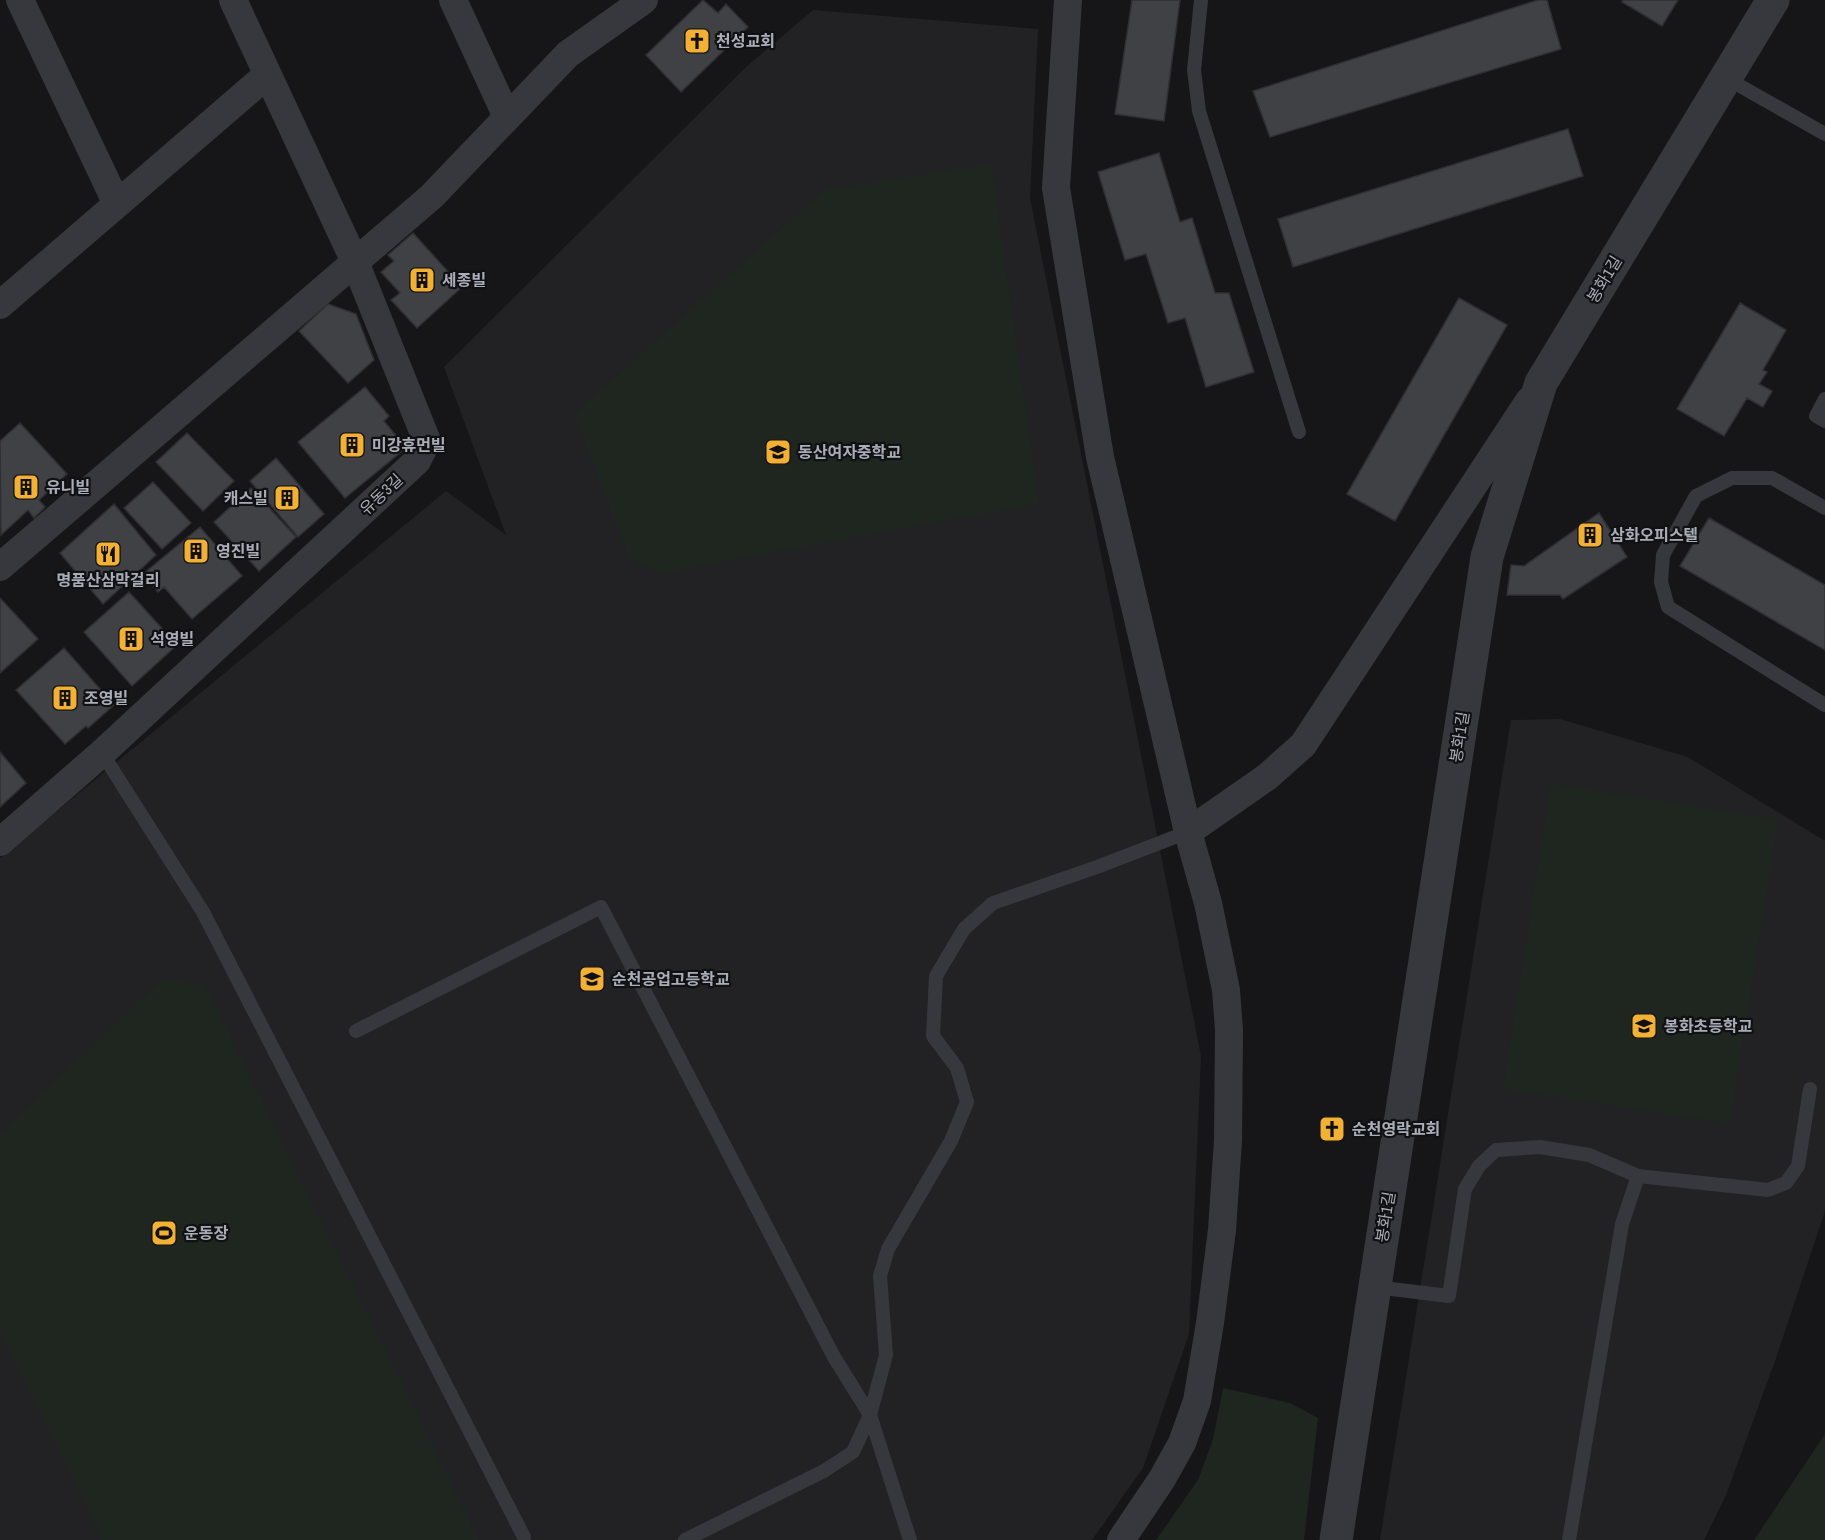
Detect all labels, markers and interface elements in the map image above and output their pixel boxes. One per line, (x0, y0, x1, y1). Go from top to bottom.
church icon: 천성교회 (682, 26, 712, 56)
place label: 천성교회 (716, 30, 775, 52)
street label: 봉화1길 (1581, 251, 1627, 307)
building icon: 세종빌 (407, 265, 437, 295)
place label: 세종빌 (442, 269, 486, 291)
building icon: 미강휴먼빌 (337, 430, 367, 460)
place label: 미강휴먼빌 (372, 434, 446, 456)
school or university icon: 동산여자중학교 (763, 437, 793, 467)
place label: 동산여자중학교 (798, 441, 901, 463)
street label: 유동3길 (355, 468, 407, 520)
building icon: 유니빌 (11, 472, 41, 502)
place label: 유니빌 (46, 476, 90, 498)
building icon: 캐스빌 (272, 483, 302, 513)
place label: 캐스빌 (224, 487, 268, 509)
building icon: 삼화오피스텔 (1575, 520, 1605, 550)
place label: 삼화오피스텔 (1610, 524, 1698, 546)
building icon: 영진빌 (181, 536, 211, 566)
restaurant icon: 명품산삼막걸리 (93, 539, 123, 569)
place label: 영진빌 (216, 540, 260, 562)
place label: 명품산삼막걸리 (56, 569, 160, 591)
building icon: 석영빌 (116, 624, 146, 654)
place label: 석영빌 (150, 628, 194, 650)
building icon: 조영빌 (50, 683, 80, 713)
place label: 조영빌 (84, 687, 128, 709)
street label: 봉화1길 (1444, 710, 1474, 764)
school or university icon: 순천공업고등학교 (577, 964, 607, 994)
place label: 순천공업고등학교 (612, 968, 730, 990)
school or university icon: 봉화초등학교 (1629, 1011, 1659, 1041)
place label: 봉화초등학교 (1664, 1015, 1753, 1037)
church icon: 순천영락교회 (1317, 1114, 1347, 1144)
place label: 순천영락교회 (1352, 1118, 1440, 1140)
street label: 봉화1길 (1370, 1190, 1400, 1244)
sports icon: 운동장 (149, 1218, 179, 1248)
place label: 운동장 (184, 1222, 228, 1244)

